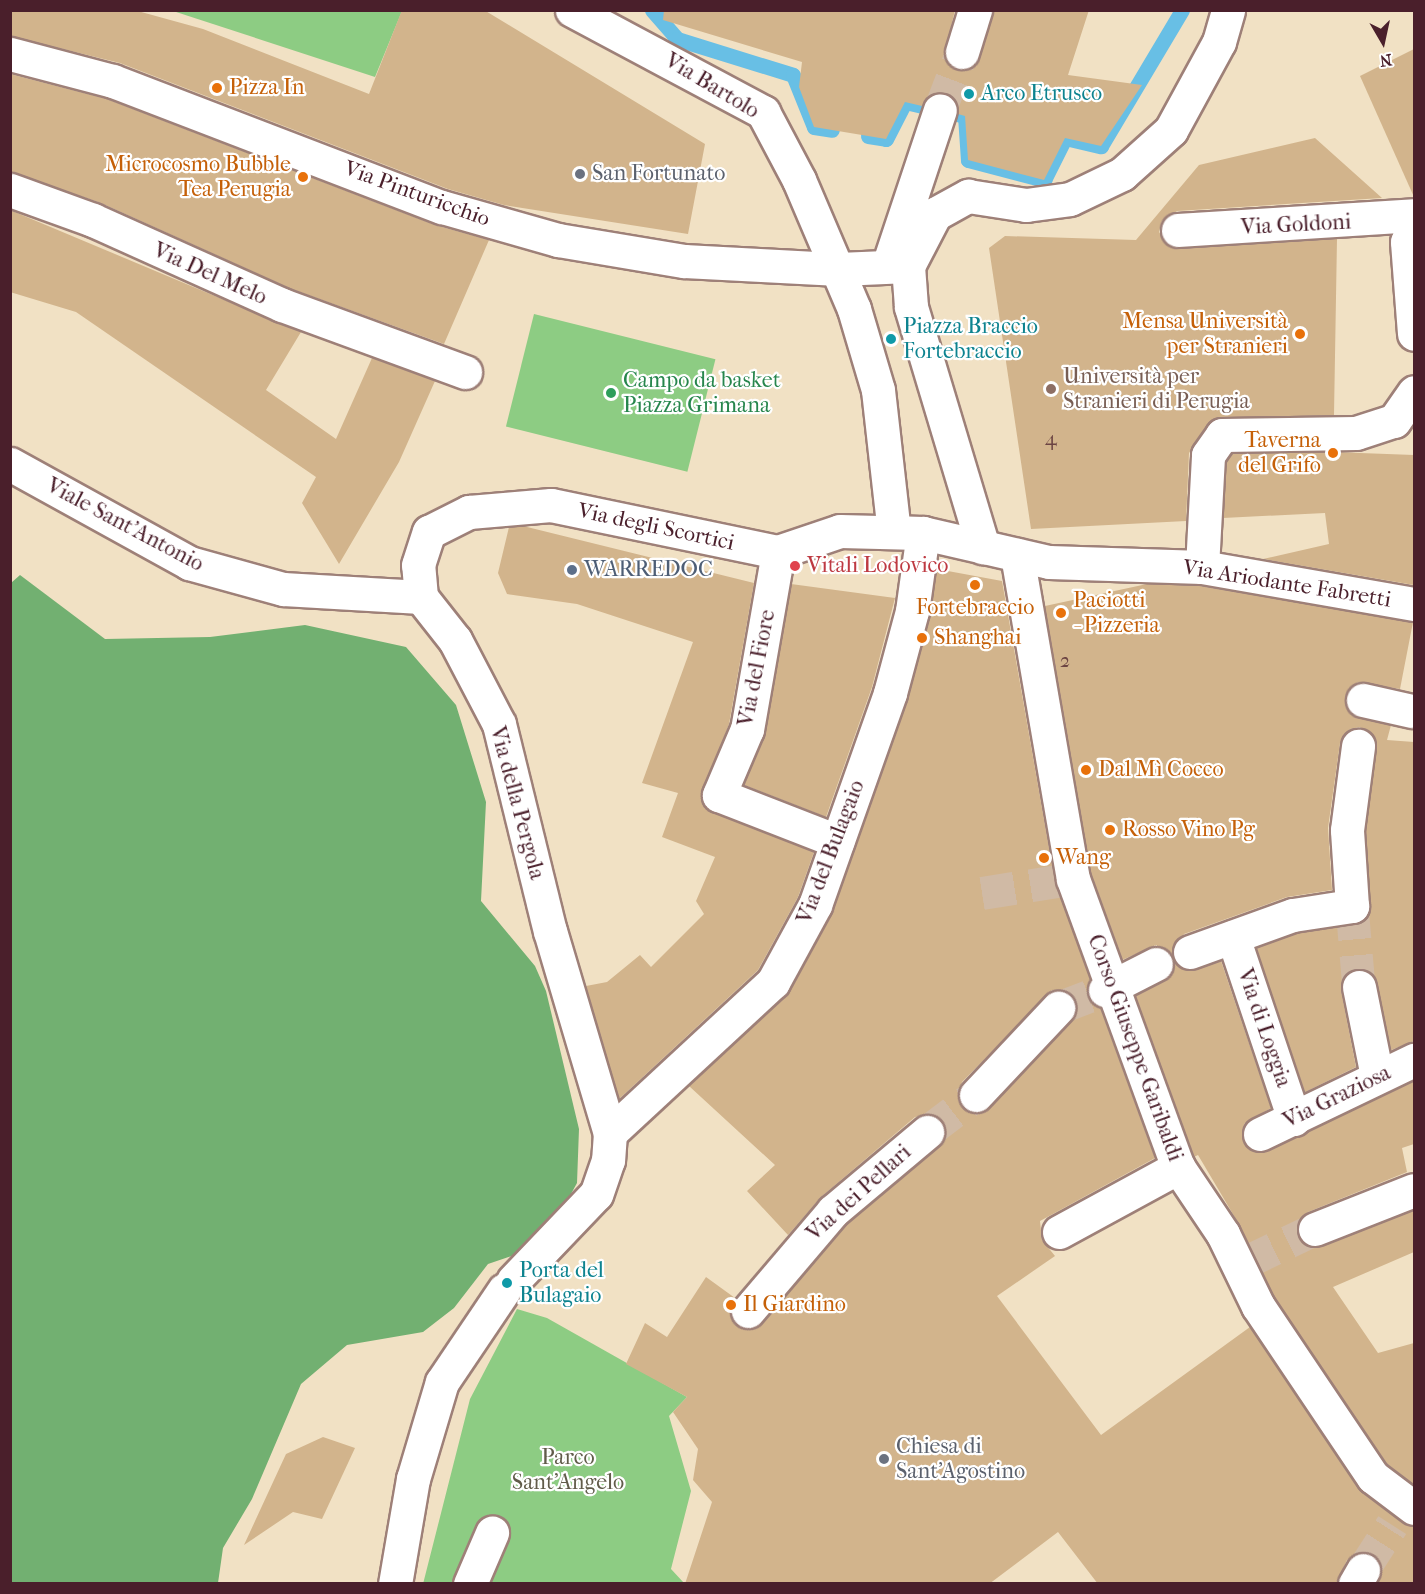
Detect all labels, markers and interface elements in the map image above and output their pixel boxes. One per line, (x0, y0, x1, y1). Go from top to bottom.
north arrow (1353, 12, 1413, 72)
street label: Via Bartolo (660, 48, 764, 124)
text: N (1378, 50, 1393, 71)
place label: Pizza In (229, 75, 304, 101)
marker: Pizza In (210, 81, 224, 95)
place label: Arco Etrusco (981, 81, 1102, 107)
marker: Arco Etrusco (962, 87, 976, 101)
place label: Microcosmo Bubble Tea Perugia (105, 151, 291, 202)
street label: Via Pinturicchio (341, 155, 493, 233)
place label: San Fortunato (592, 161, 725, 187)
marker: San Fortunato (573, 167, 587, 181)
marker: Microcosmo Bubble Tea Perugia (296, 170, 310, 184)
street label: Via Goldoni (1240, 209, 1352, 241)
street label: Via Del Melo (149, 237, 271, 311)
place label: Mensa Università per Stranieri (1122, 308, 1288, 360)
place label: Piazza Braccio Fortebraccio (903, 313, 1038, 364)
marker: Mensa Università per Stranieri (1293, 327, 1307, 341)
marker: Piazza Braccio Fortebraccio (884, 332, 898, 346)
place label: Università per Stranieri di Perugia (1063, 363, 1250, 414)
place label: Campo da basket Piazza Grimana (623, 367, 781, 418)
marker: Università per Stranieri di Perugia (1044, 382, 1058, 396)
marker: Campo da basket Piazza Grimana (604, 386, 618, 400)
house number: 4 (1045, 426, 1057, 450)
place label: Taverna del Grifo (1238, 427, 1321, 478)
marker: Taverna del Grifo (1326, 446, 1340, 460)
street label: Viale Sant'Antonio (42, 472, 208, 578)
street label: Via degli Scortici (575, 498, 737, 556)
place label: Vitali Lodovico (807, 553, 948, 579)
street label: Via Ariodante Fabretti (1181, 554, 1393, 614)
place label: WARREDOC (584, 557, 713, 583)
marker: Vitali Lodovico (788, 559, 802, 573)
marker: WARREDOC (565, 563, 579, 577)
marker: Fortebraccio (968, 578, 982, 592)
place label: Paciotti - Pizzeria (1073, 587, 1160, 638)
place label: Fortebraccio (916, 595, 1034, 621)
marker: Paciotti - Pizzeria (1054, 606, 1068, 620)
street label: Via del Fiore (733, 607, 781, 729)
place label: Shanghai (934, 625, 1021, 651)
marker: Shanghai (915, 631, 929, 645)
house number: 2 (1060, 648, 1070, 672)
street label: Via della Pergola (484, 724, 550, 882)
place label: Dal Mì Cocco (1098, 757, 1224, 783)
marker: Dal Mì Cocco (1079, 763, 1093, 777)
street label: Via del Bulagaio (792, 776, 870, 928)
place label: Rosso Vino Pg (1122, 817, 1255, 843)
marker: Rosso Vino Pg (1103, 823, 1117, 837)
place label: Wang (1056, 845, 1111, 871)
marker: Wang (1037, 851, 1051, 865)
street label: Corso Giuseppe Garibaldi (1082, 931, 1188, 1165)
street label: Via di Loggia (1231, 965, 1297, 1091)
street label: Via Graziosa (1279, 1060, 1395, 1134)
street label: Via dei Pellari (801, 1139, 917, 1247)
place label: Porta del Bulagaio (519, 1257, 604, 1308)
marker: Porta del Bulagaio (500, 1276, 514, 1290)
place label: Il Giardino (743, 1292, 846, 1318)
marker: Il Giardino (724, 1298, 738, 1312)
place label: Chiesa di Sant'Agostino (896, 1433, 1025, 1484)
park label: Parco Sant'Angelo (512, 1444, 624, 1496)
marker: Chiesa di Sant'Agostino (877, 1452, 891, 1466)

